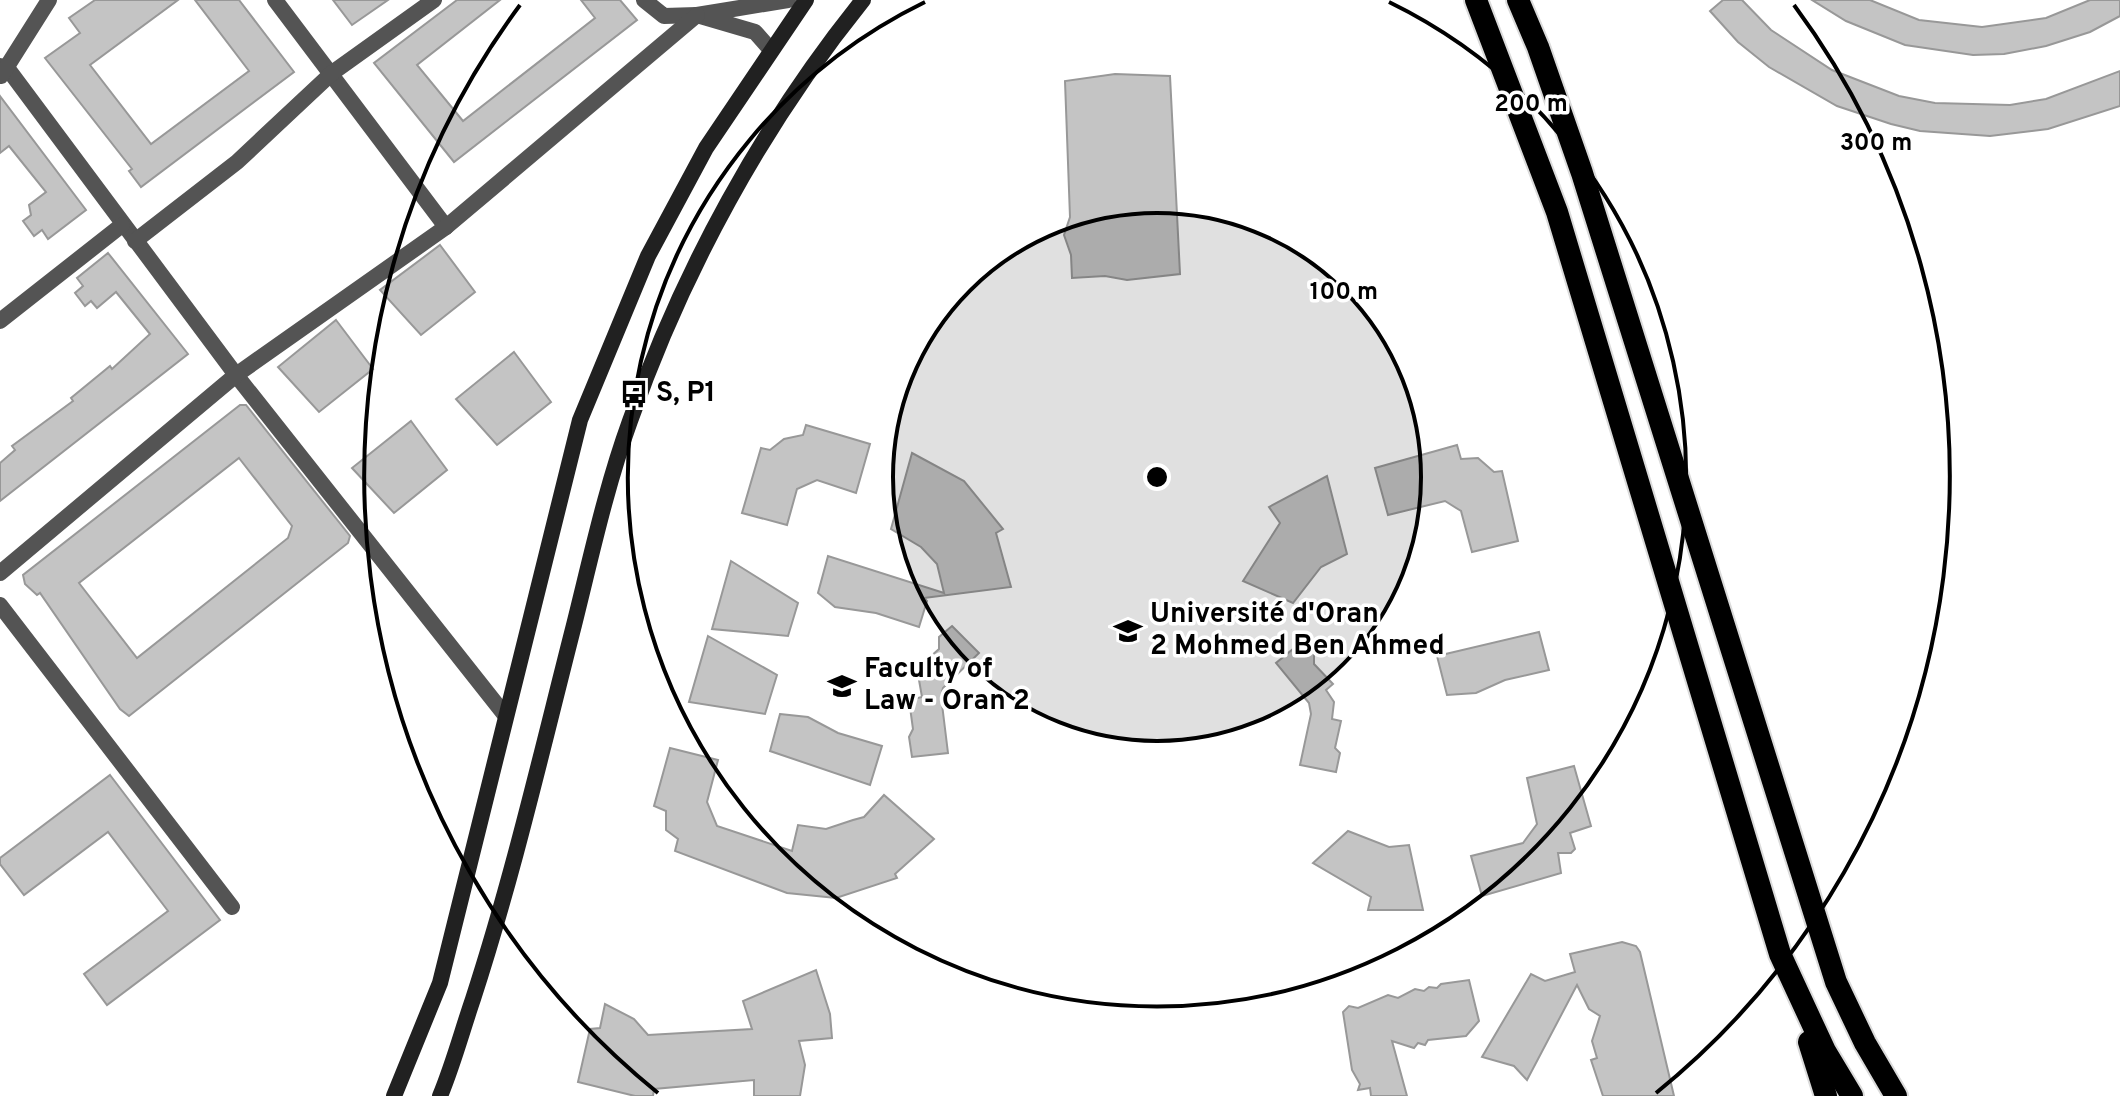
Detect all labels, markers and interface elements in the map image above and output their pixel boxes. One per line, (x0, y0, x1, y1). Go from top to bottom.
text: 200 m (1494, 90, 1568, 120)
text: 300 m (1840, 129, 1912, 159)
text: 100 m (1310, 278, 1378, 308)
place label: S, P1 (656, 376, 716, 412)
bus stop icon: S, P1 (619, 379, 649, 409)
centre of rings (1143, 463, 1171, 491)
place label: Université d'Oran 2 Mohmed Ben Ahmed (1150, 597, 1445, 665)
school or university icon: Université d'Oran 2 Mohmed Ben Ahmed (1113, 616, 1143, 646)
place label: Faculty of Law - Oran 2 (864, 652, 1030, 720)
school or university icon: Faculty of Law - Oran 2 (827, 671, 857, 701)

